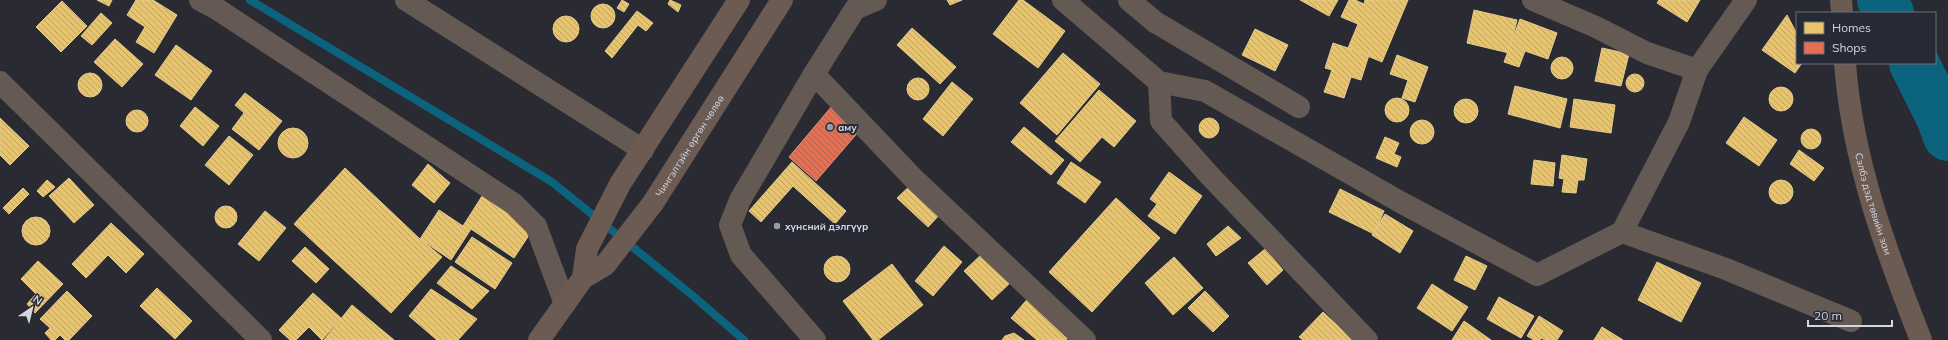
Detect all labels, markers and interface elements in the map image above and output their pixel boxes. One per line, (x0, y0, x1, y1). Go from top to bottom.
legend (1796, 12, 1936, 64)
text: Homes (1832, 20, 1871, 35)
text: Shops (1832, 40, 1867, 55)
street label: Чингэлтэйн өргөн чөлөө (652, 92, 727, 199)
place label: аму (838, 121, 857, 134)
marker: аму (825, 122, 835, 132)
street label: Сэлбэ дэд төвийн зам (1852, 151, 1895, 257)
place label: хүнсний дэлгүүр (784, 220, 868, 233)
marker: хүнсний дэлгүүр (772, 221, 782, 231)
north arrow (12, 288, 52, 328)
text: N (30, 292, 45, 308)
scale bar (1808, 302, 1892, 328)
text: 20 m (1814, 308, 1842, 323)

